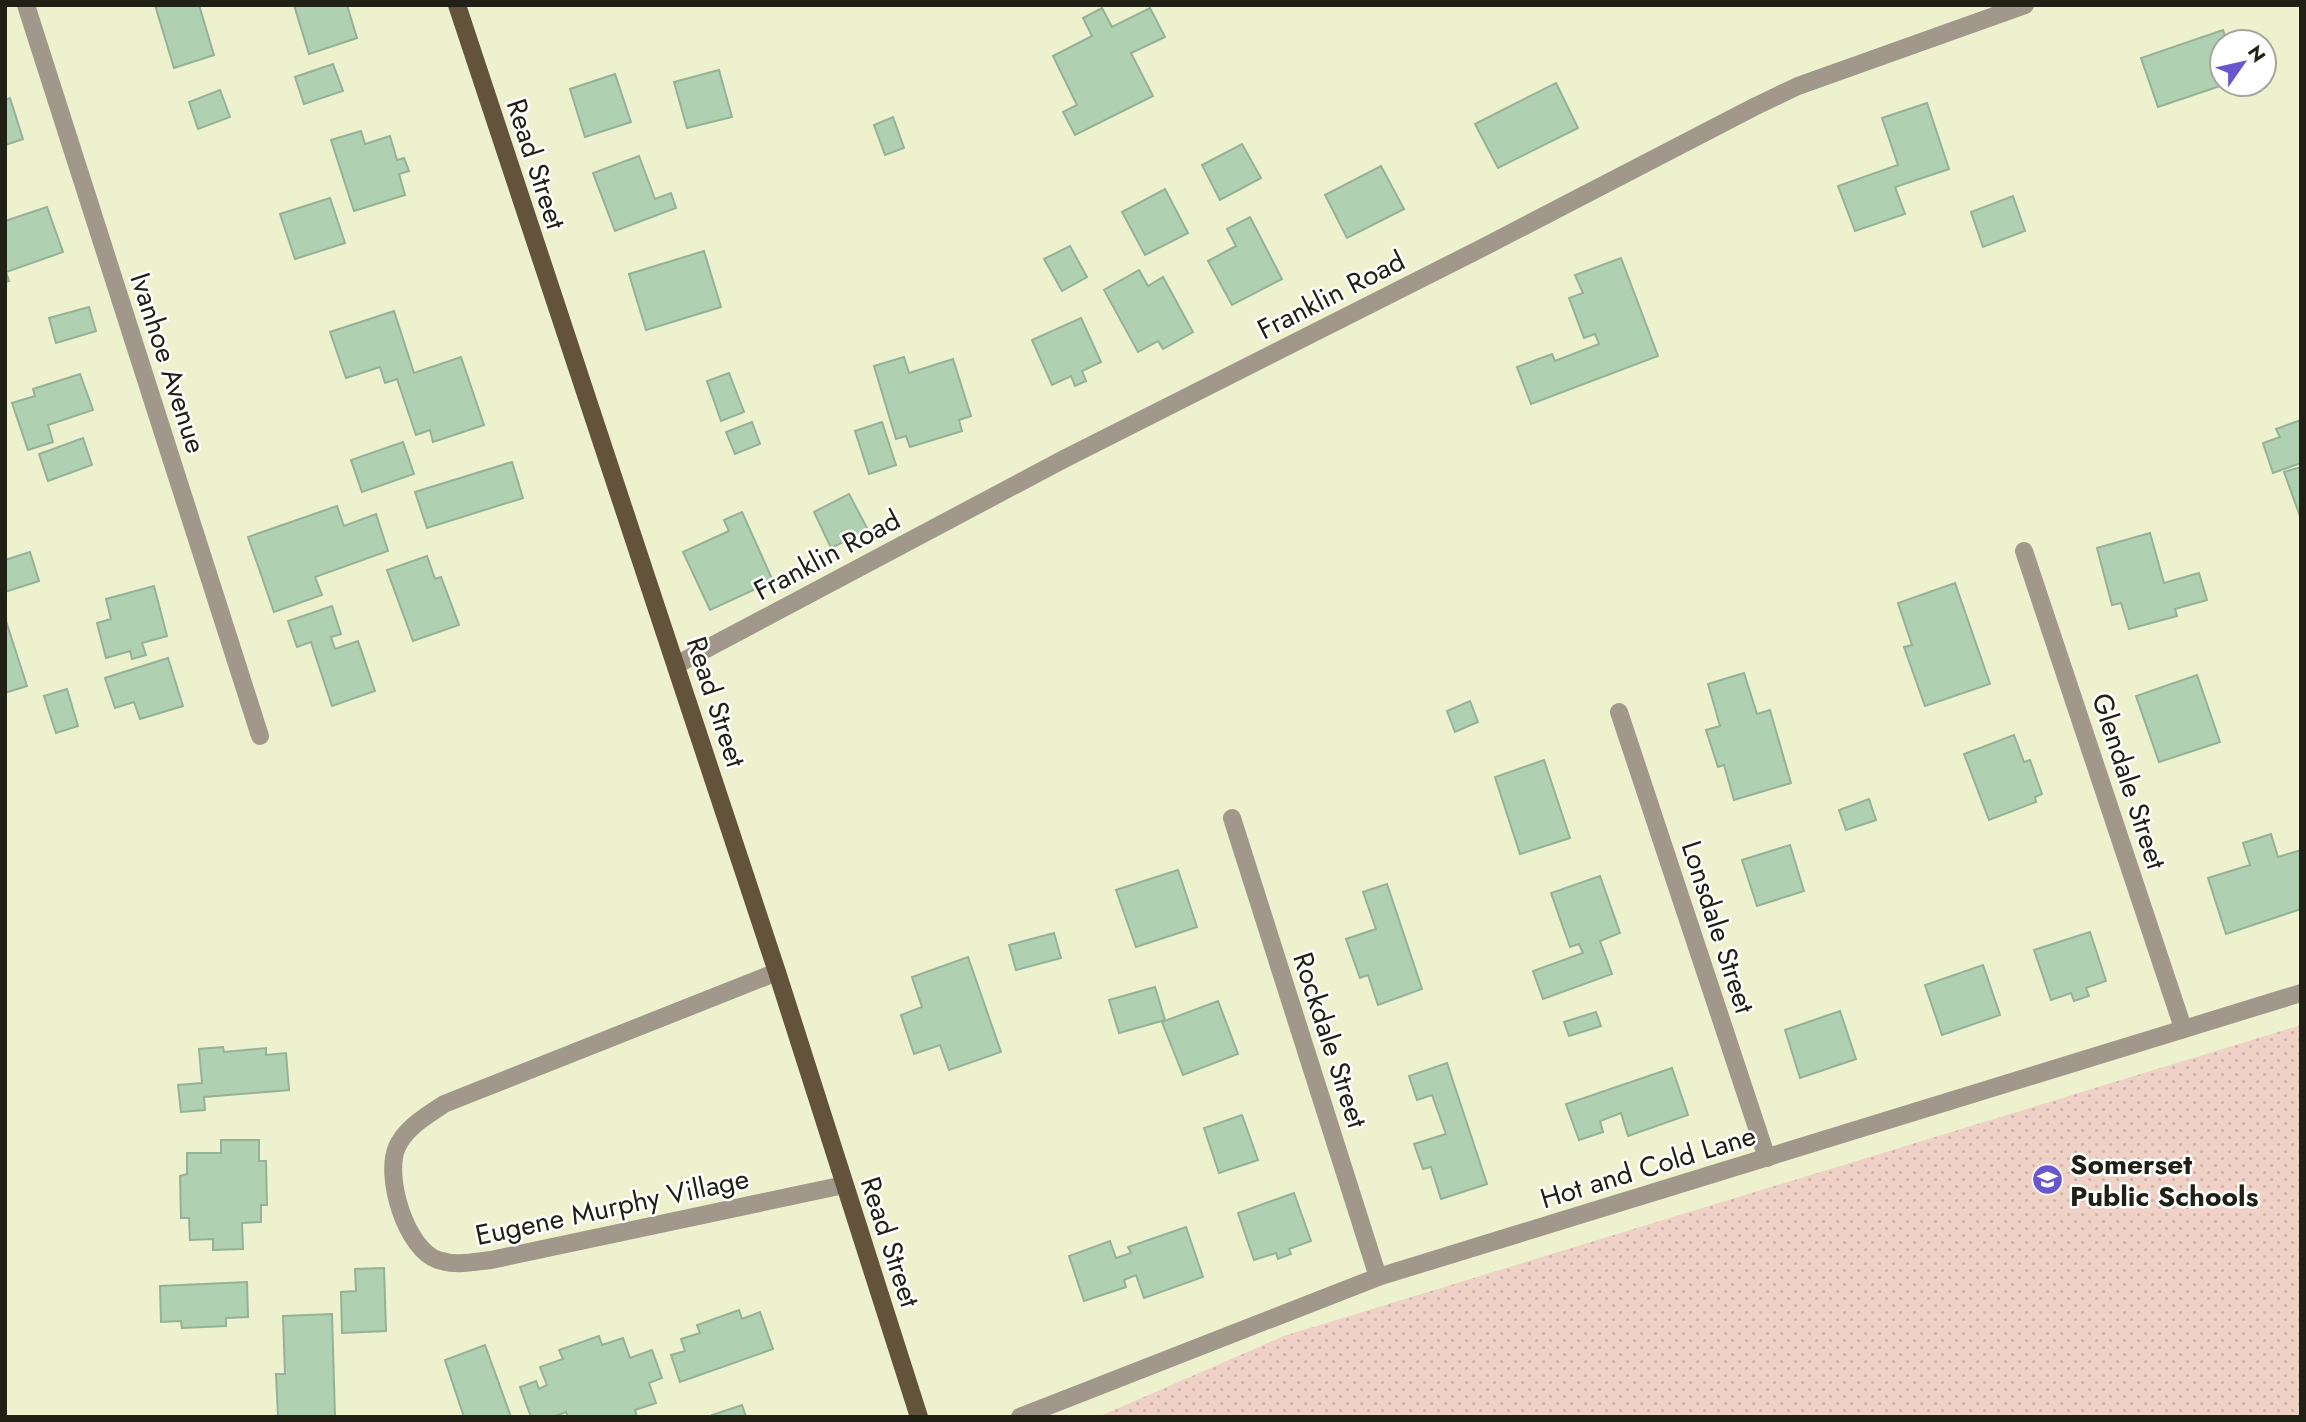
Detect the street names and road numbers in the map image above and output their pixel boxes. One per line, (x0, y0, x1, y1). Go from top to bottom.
street label: Read Street (496, 94, 576, 235)
street label: Franklin Road (1250, 240, 1412, 350)
street label: Ivanhoe Avenue (120, 268, 216, 458)
street label: Franklin Road (746, 499, 908, 611)
street label: Read Street (676, 632, 756, 773)
street label: Glendale Street (2081, 688, 2177, 875)
street label: Lonsdale Street (1671, 835, 1765, 1019)
street label: Rockdale Street (1282, 947, 1378, 1133)
street label: Hot and Cold Lane (1535, 1115, 1761, 1219)
street label: Eugene Murphy Village (471, 1158, 753, 1256)
street label: Read Street (850, 1172, 930, 1313)

